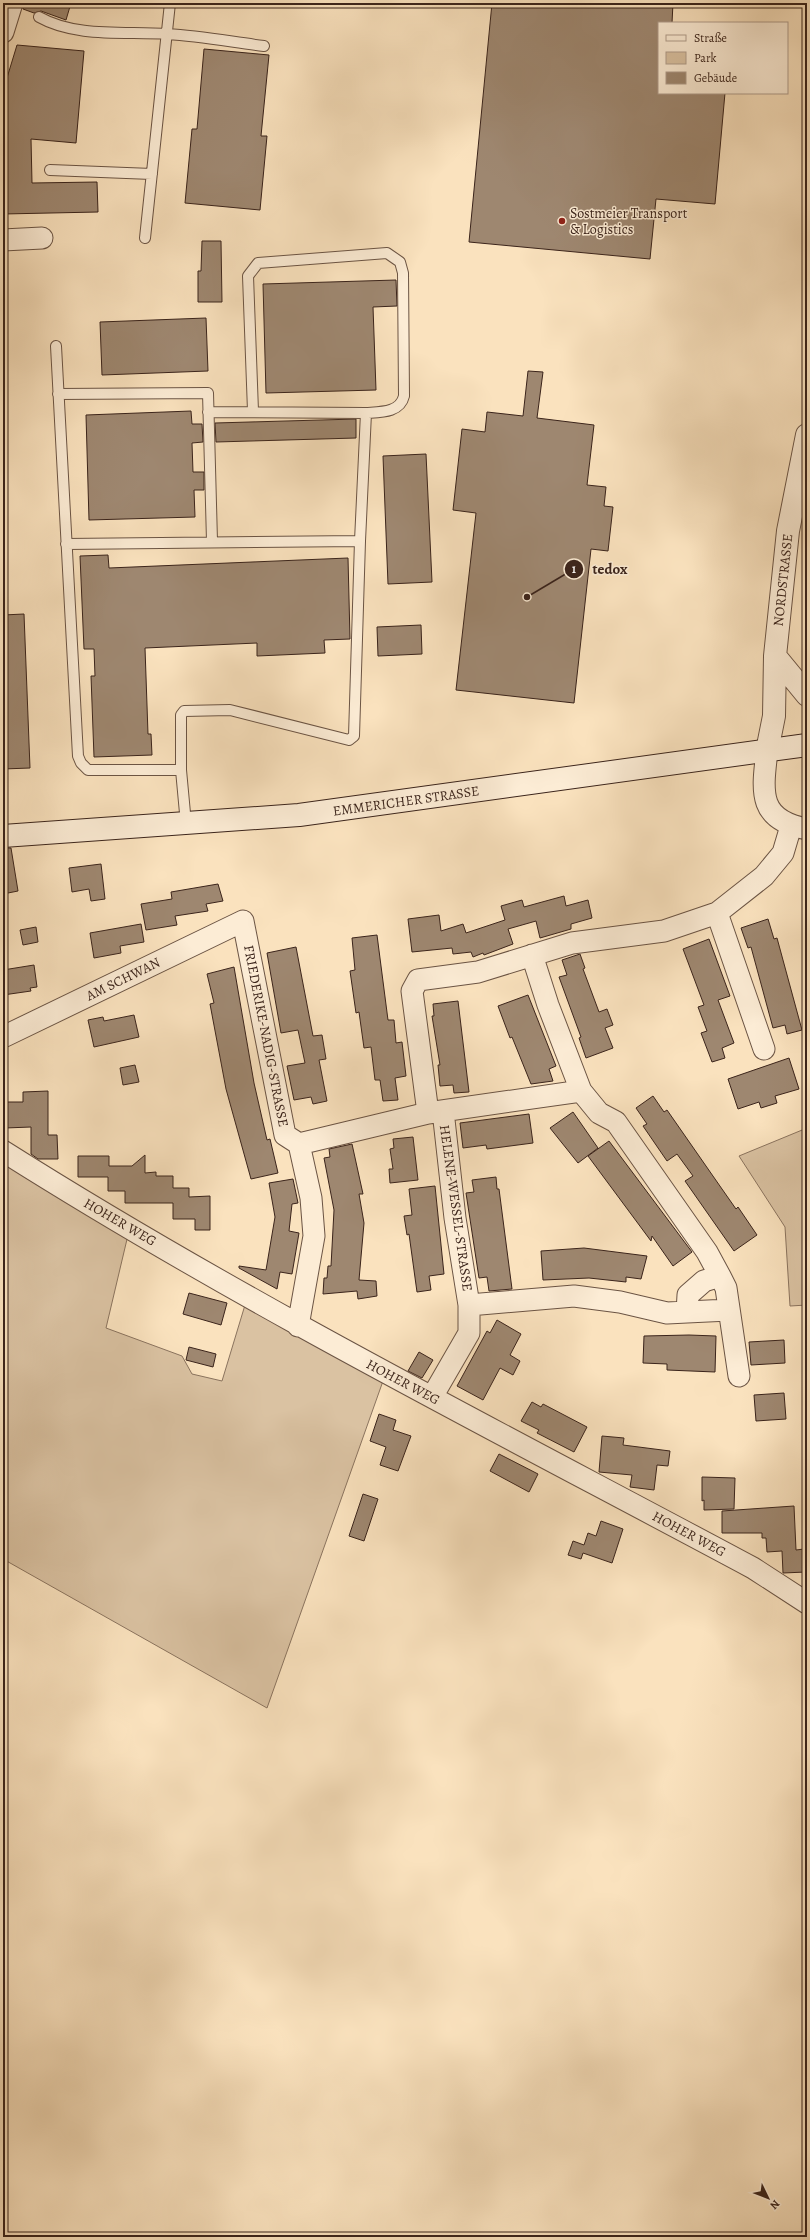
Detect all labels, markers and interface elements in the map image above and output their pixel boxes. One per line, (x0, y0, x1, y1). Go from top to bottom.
legend (658, 22, 788, 94)
text: Straße (694, 30, 727, 46)
text: Park (694, 50, 717, 66)
text: Gebäude (694, 70, 737, 86)
place label: Sostmeier Transport & Logistics (570, 204, 688, 239)
marker: Sostmeier Transport & Logistics (557, 216, 567, 226)
street label: NORDSTRASSE (769, 533, 797, 627)
callout: tedox (564, 556, 635, 583)
text: tedox (593, 559, 628, 579)
text: 1 (572, 561, 577, 577)
street label: EMMERICHER STRASSE (332, 781, 480, 821)
street label: FRIEDERIKE-NADIG-STRASSE (239, 943, 293, 1129)
street label: AM SCHWAN (82, 953, 163, 1006)
street label: HELENE-WESSEL-STRASSE (435, 1124, 477, 1292)
street label: HOHER WEG (80, 1194, 160, 1250)
street label: HOHER WEG (363, 1355, 443, 1409)
street label: HOHER WEG (649, 1507, 729, 1561)
north arrow (748, 2178, 788, 2218)
text: N (767, 2196, 783, 2213)

